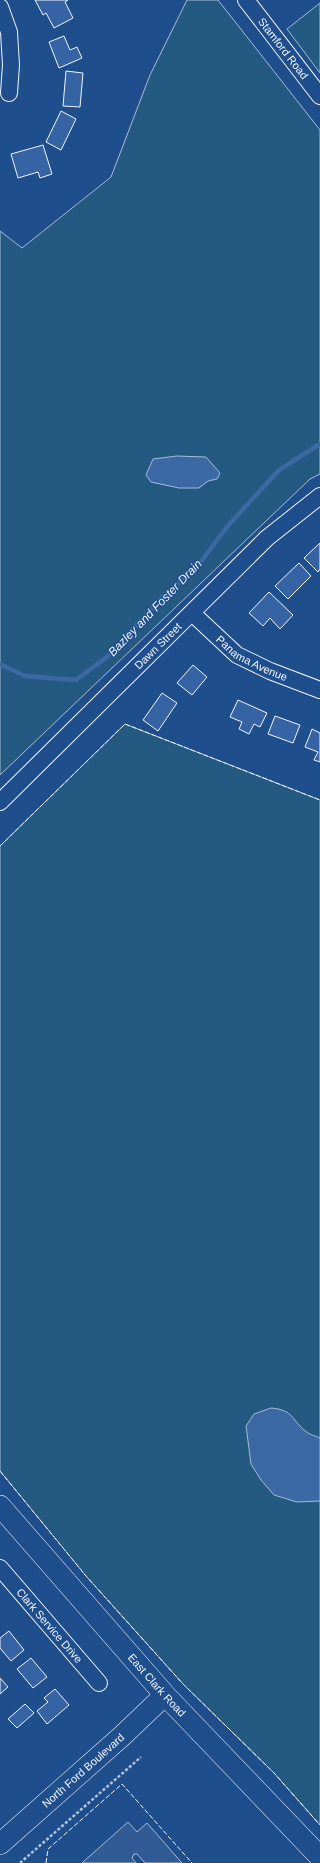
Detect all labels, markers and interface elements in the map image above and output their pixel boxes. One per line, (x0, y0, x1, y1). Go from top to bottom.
street label: Stamford Road (256, 15, 311, 81)
water label: Bazley and Foster Drain (105, 557, 205, 659)
street label: Dawn Street (132, 620, 184, 671)
street label: Panama Avenue (214, 633, 289, 683)
street label: Clark Service Drive (14, 1586, 85, 1665)
street label: East Clark Road (126, 1651, 188, 1719)
street label: North Ford Boulevard (40, 1731, 127, 1810)

